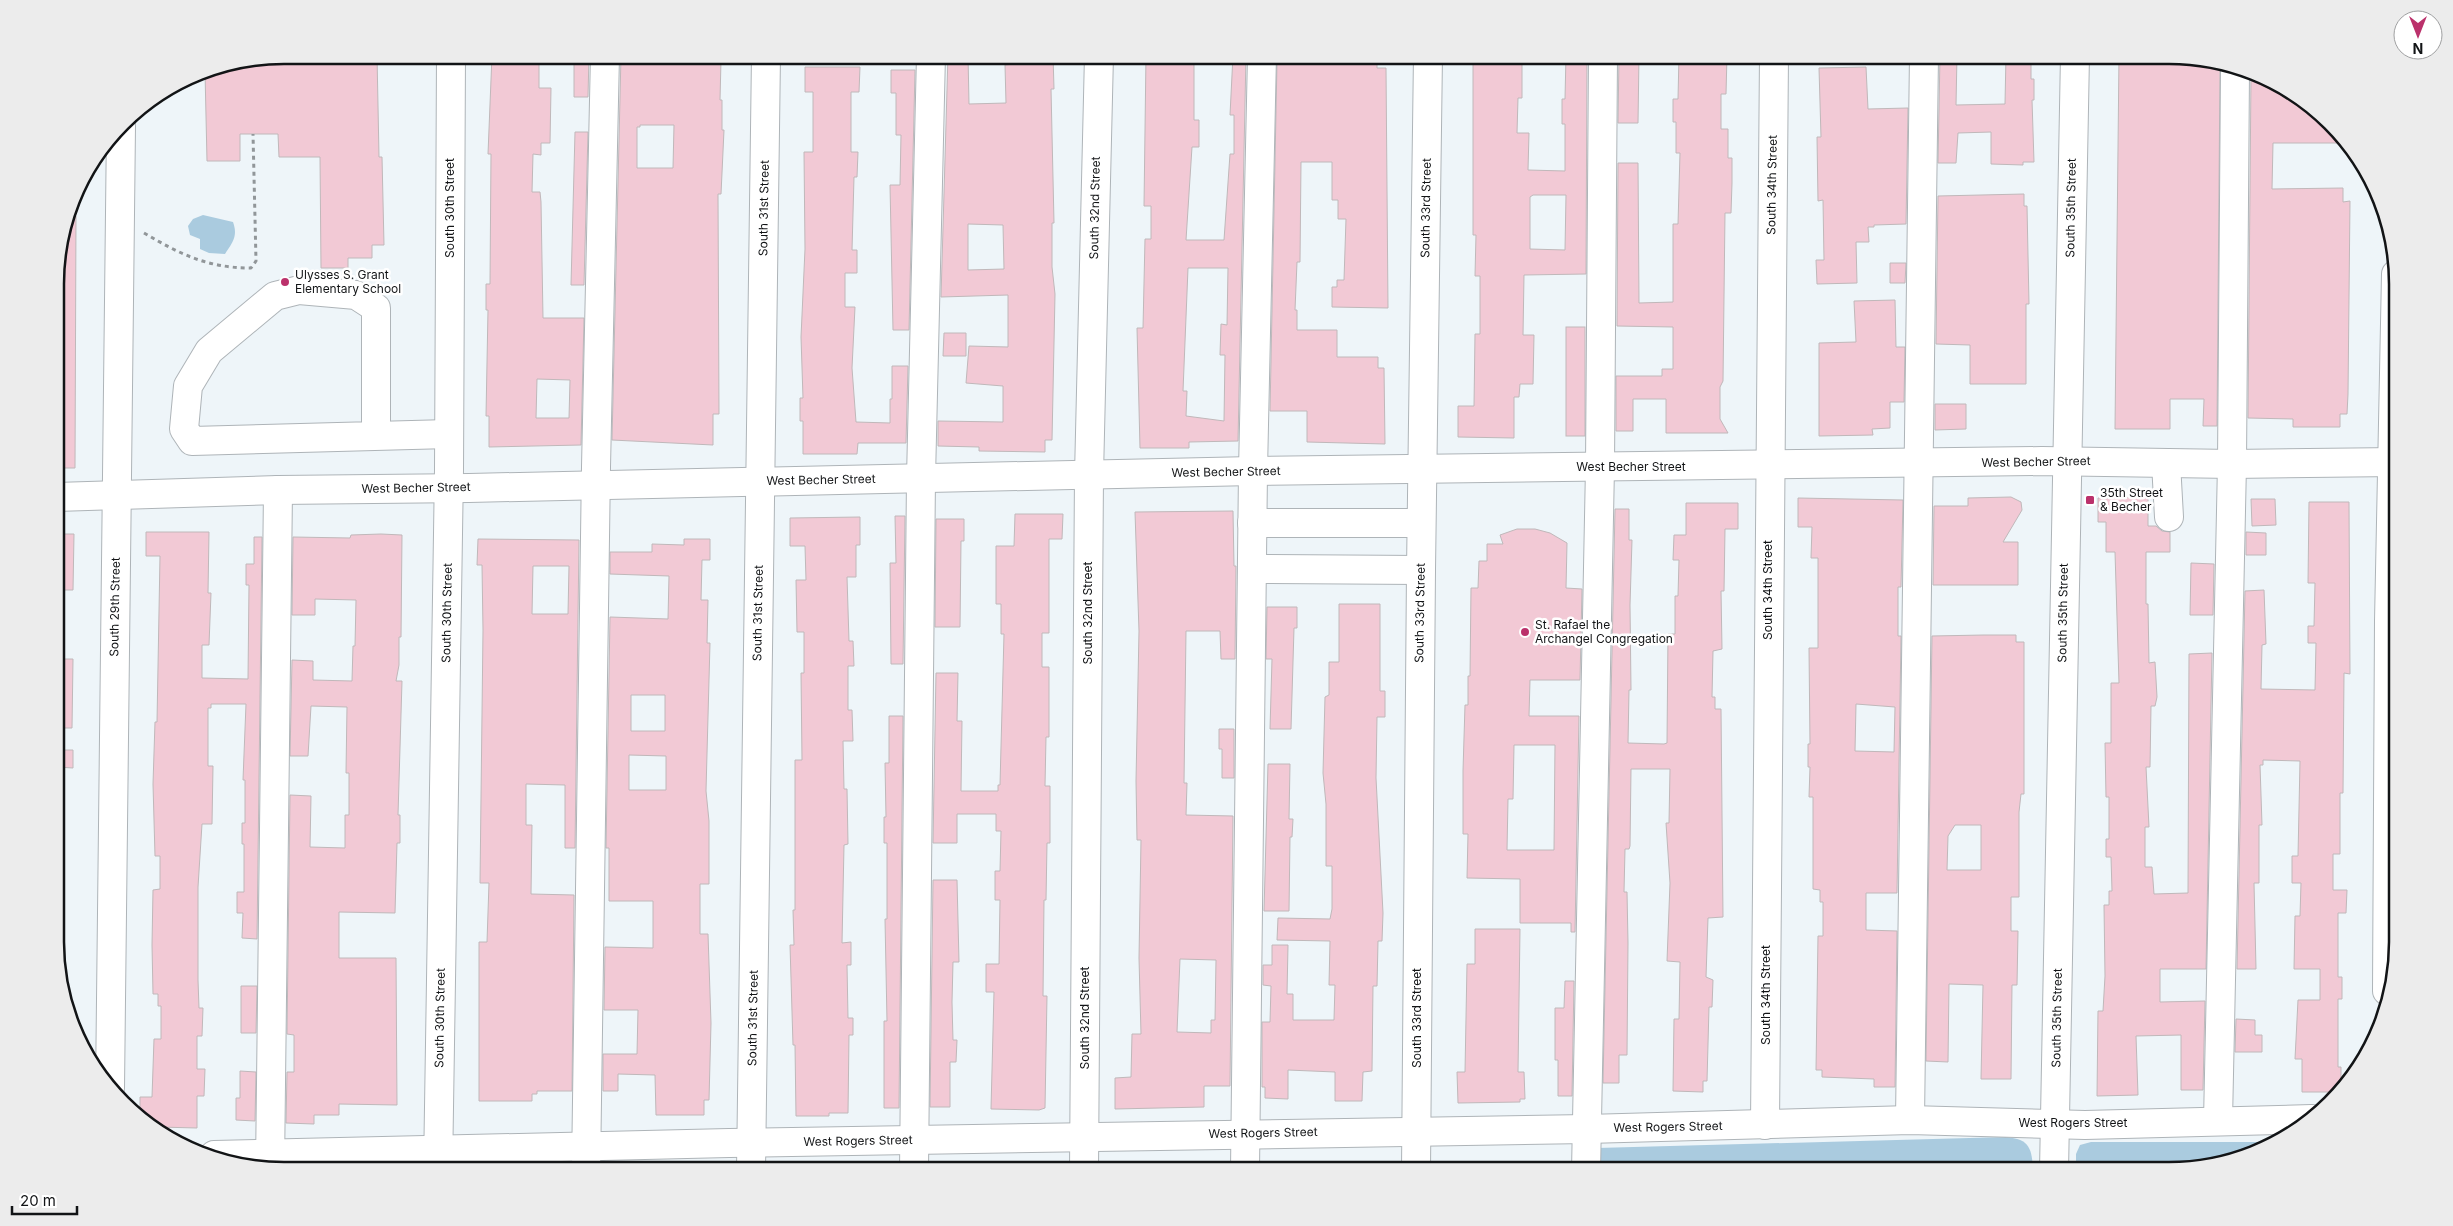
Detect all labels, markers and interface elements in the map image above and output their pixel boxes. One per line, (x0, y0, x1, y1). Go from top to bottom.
north arrow (2393, 10, 2443, 60)
text: N (2413, 40, 2423, 57)
street label: South 34th Street (1763, 135, 1780, 235)
street label: South 32nd Street (1086, 156, 1103, 260)
street label: South 30th Street (442, 158, 457, 258)
street label: South 33rd Street (1417, 158, 1434, 258)
street label: South 35th Street (2062, 158, 2079, 258)
street label: South 31st Street (755, 160, 772, 256)
place label: Ulysses S. Grant Elementary School (295, 267, 401, 296)
marker: Ulysses S. Grant Elementary School (279, 276, 291, 288)
street label: West Becher Street (1981, 453, 2091, 470)
street label: West Becher Street (1576, 459, 1686, 474)
street label: West Becher Street (1171, 463, 1281, 480)
street label: West Becher Street (766, 471, 876, 488)
street label: West Becher Street (361, 479, 471, 496)
place label: 35th Street & Becher (2100, 485, 2163, 514)
marker: 35th Street & Becher (2084, 494, 2096, 506)
street label: South 34th Street (1760, 540, 1775, 640)
street label: South 29th Street (106, 557, 123, 657)
street label: South 32nd Street (1080, 562, 1095, 664)
street label: South 30th Street (438, 563, 455, 663)
street label: South 33rd Street (1411, 563, 1428, 663)
street label: South 35th Street (2054, 563, 2071, 663)
street label: South 31st Street (749, 565, 766, 661)
place label: St. Rafael the Archangel Congregation (1535, 617, 1673, 646)
marker: St. Rafael the Archangel Congregation (1519, 626, 1531, 638)
street label: South 34th Street (1758, 945, 1773, 1045)
street label: South 32nd Street (1077, 967, 1092, 1069)
street label: South 30th Street (431, 968, 448, 1068)
street label: South 33rd Street (1409, 968, 1424, 1068)
street label: South 35th Street (2048, 968, 2065, 1068)
street label: South 31st Street (744, 970, 761, 1066)
street label: West Rogers Street (2018, 1115, 2128, 1130)
street label: West Rogers Street (1613, 1118, 1723, 1135)
street label: West Rogers Street (1208, 1124, 1318, 1141)
street label: West Rogers Street (803, 1132, 913, 1149)
scale bar (12, 1184, 78, 1216)
text: 20 m (20, 1191, 56, 1210)

